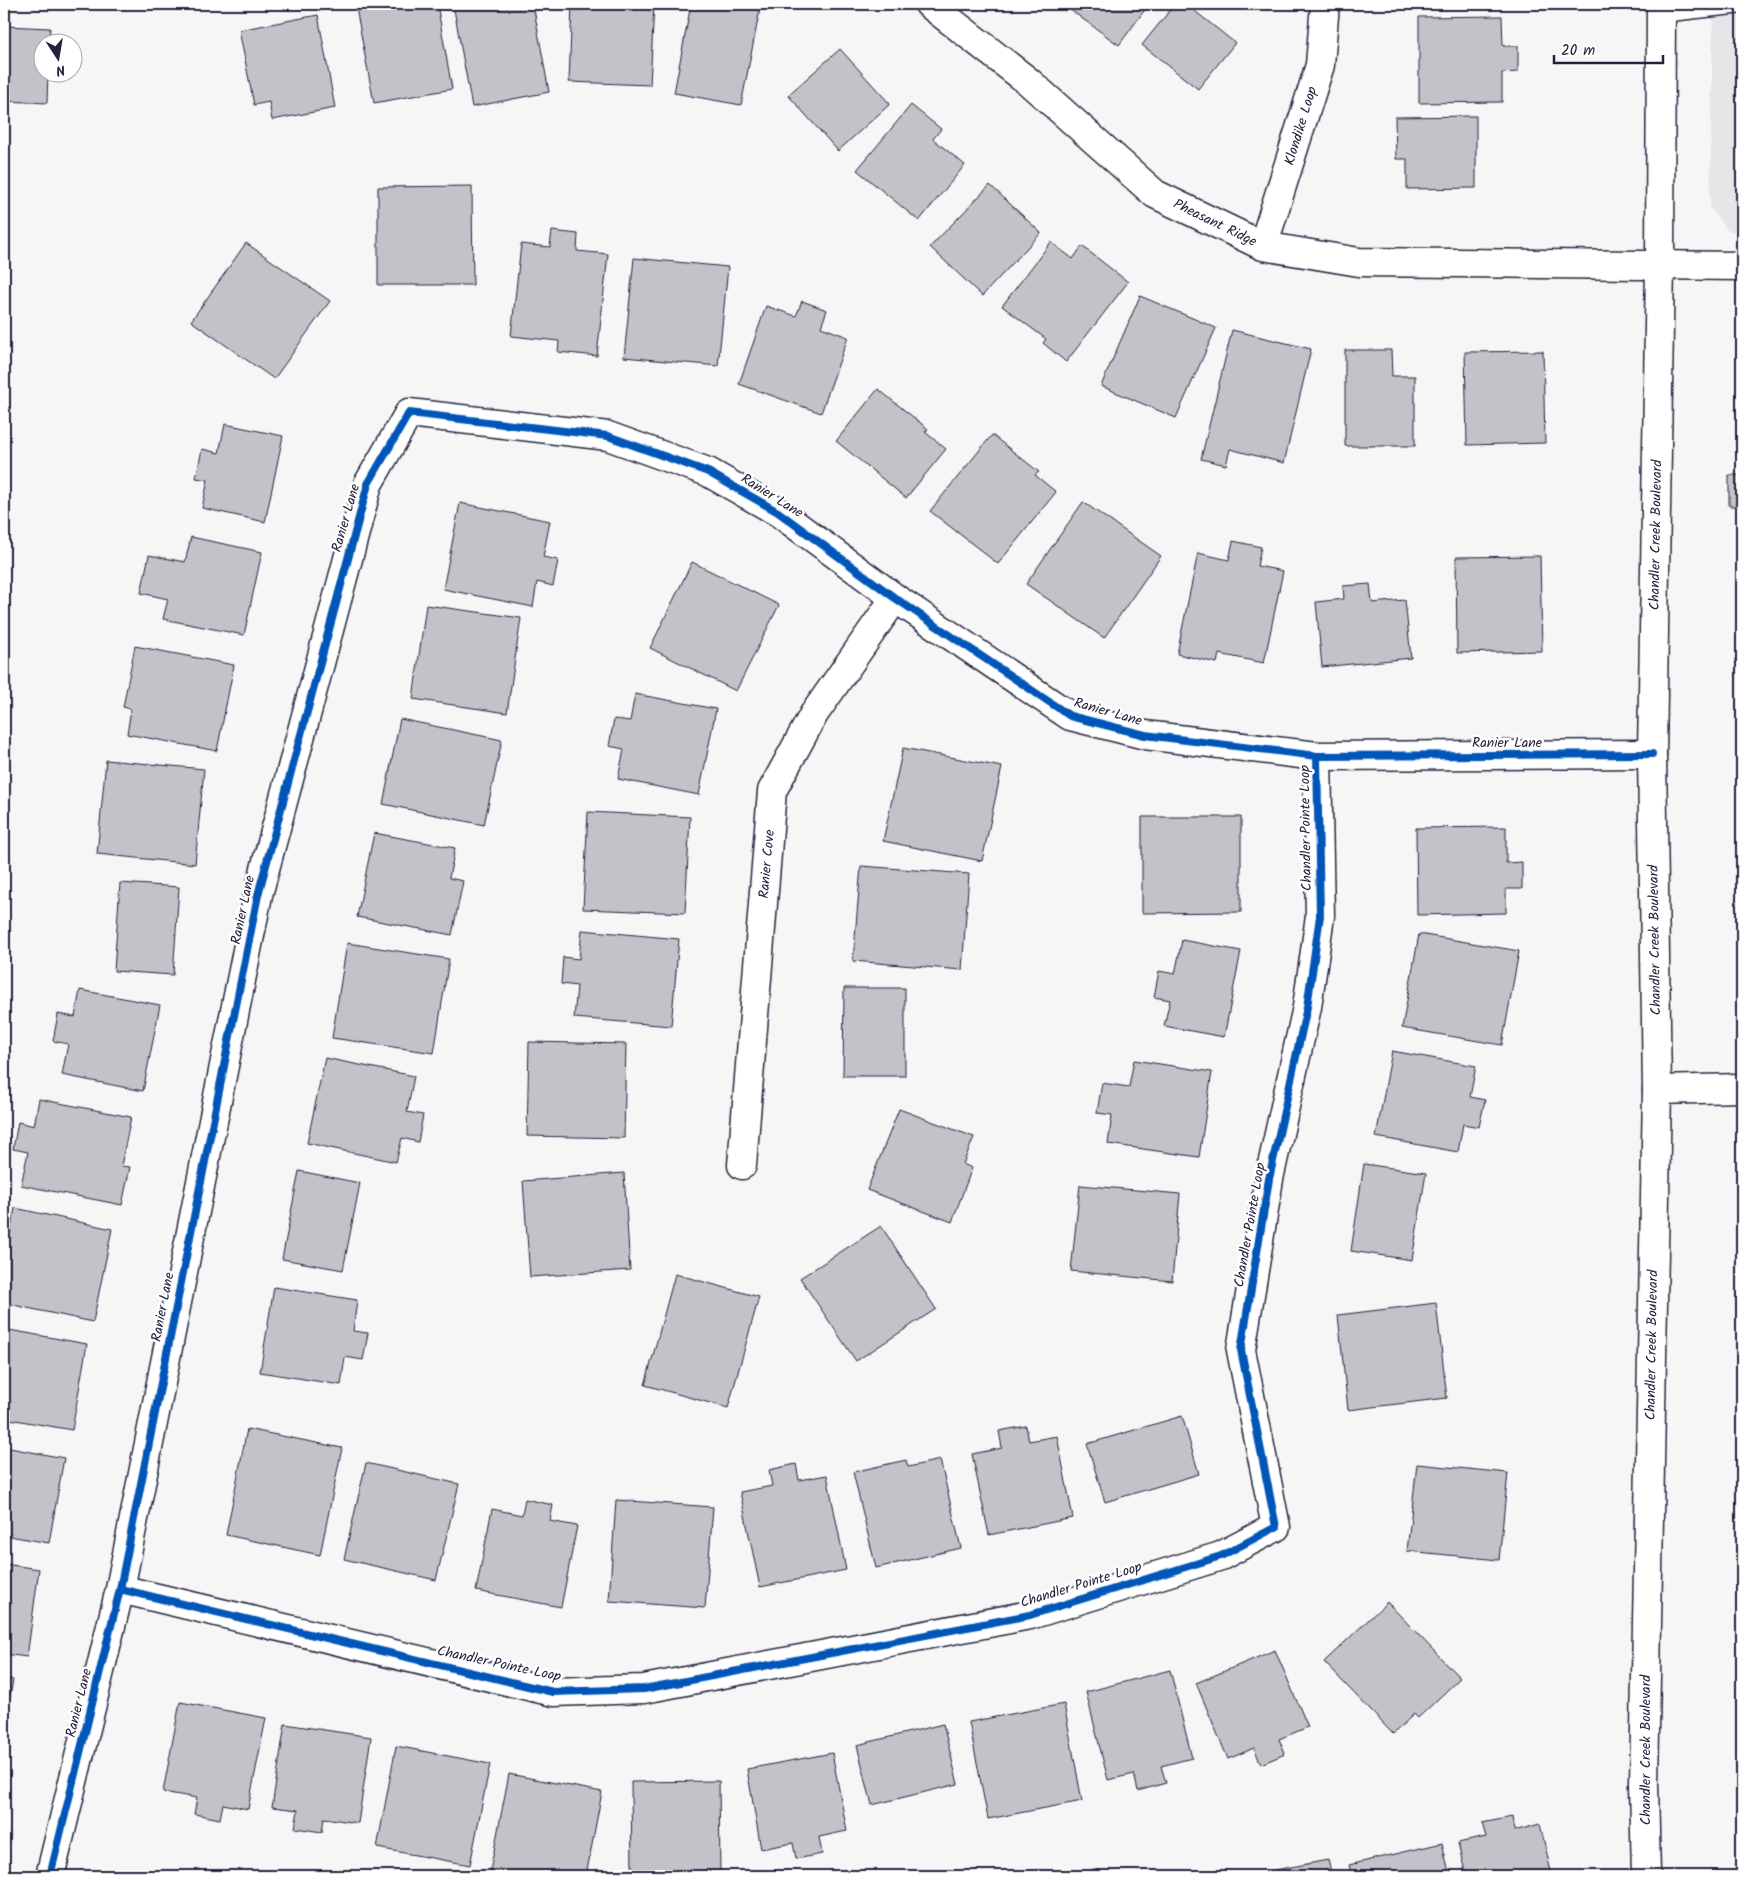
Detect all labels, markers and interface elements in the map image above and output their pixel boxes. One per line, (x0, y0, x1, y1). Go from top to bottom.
north arrow (32, 32, 82, 82)
scale bar (1554, 32, 1662, 64)
text: 20 m (1561, 39, 1595, 63)
text: N (54, 58, 67, 81)
street label: Klondike Loop (1279, 84, 1323, 168)
street label: Pheasant Ridge (1170, 193, 1261, 253)
street label: Chandler Creek Boulevard (1644, 459, 1668, 610)
street label: Ranier Lane (736, 468, 808, 524)
street label: Ranier Lane (326, 481, 366, 555)
street label: Ranier Lane (1071, 692, 1145, 732)
street label: Ranier Lane (1472, 732, 1543, 754)
street label: Chandler Pointe Loop (1294, 765, 1318, 891)
street label: Ranier Cove (753, 828, 781, 899)
street label: Chandler Creek Boulevard (1643, 864, 1667, 1015)
street label: Ranier Lane (225, 873, 261, 947)
street label: Chandler Pointe Loop (1228, 1161, 1272, 1289)
street label: Chandler Creek Boulevard (1640, 1269, 1664, 1420)
street label: Ranier Lane (146, 1270, 181, 1343)
street label: Chandler Pointe Loop (1018, 1556, 1145, 1614)
street label: Chandler Pointe Loop (435, 1640, 563, 1688)
street label: Ranier Lane (60, 1666, 98, 1740)
street label: Chandler Creek Boulevard (1635, 1674, 1657, 1825)

